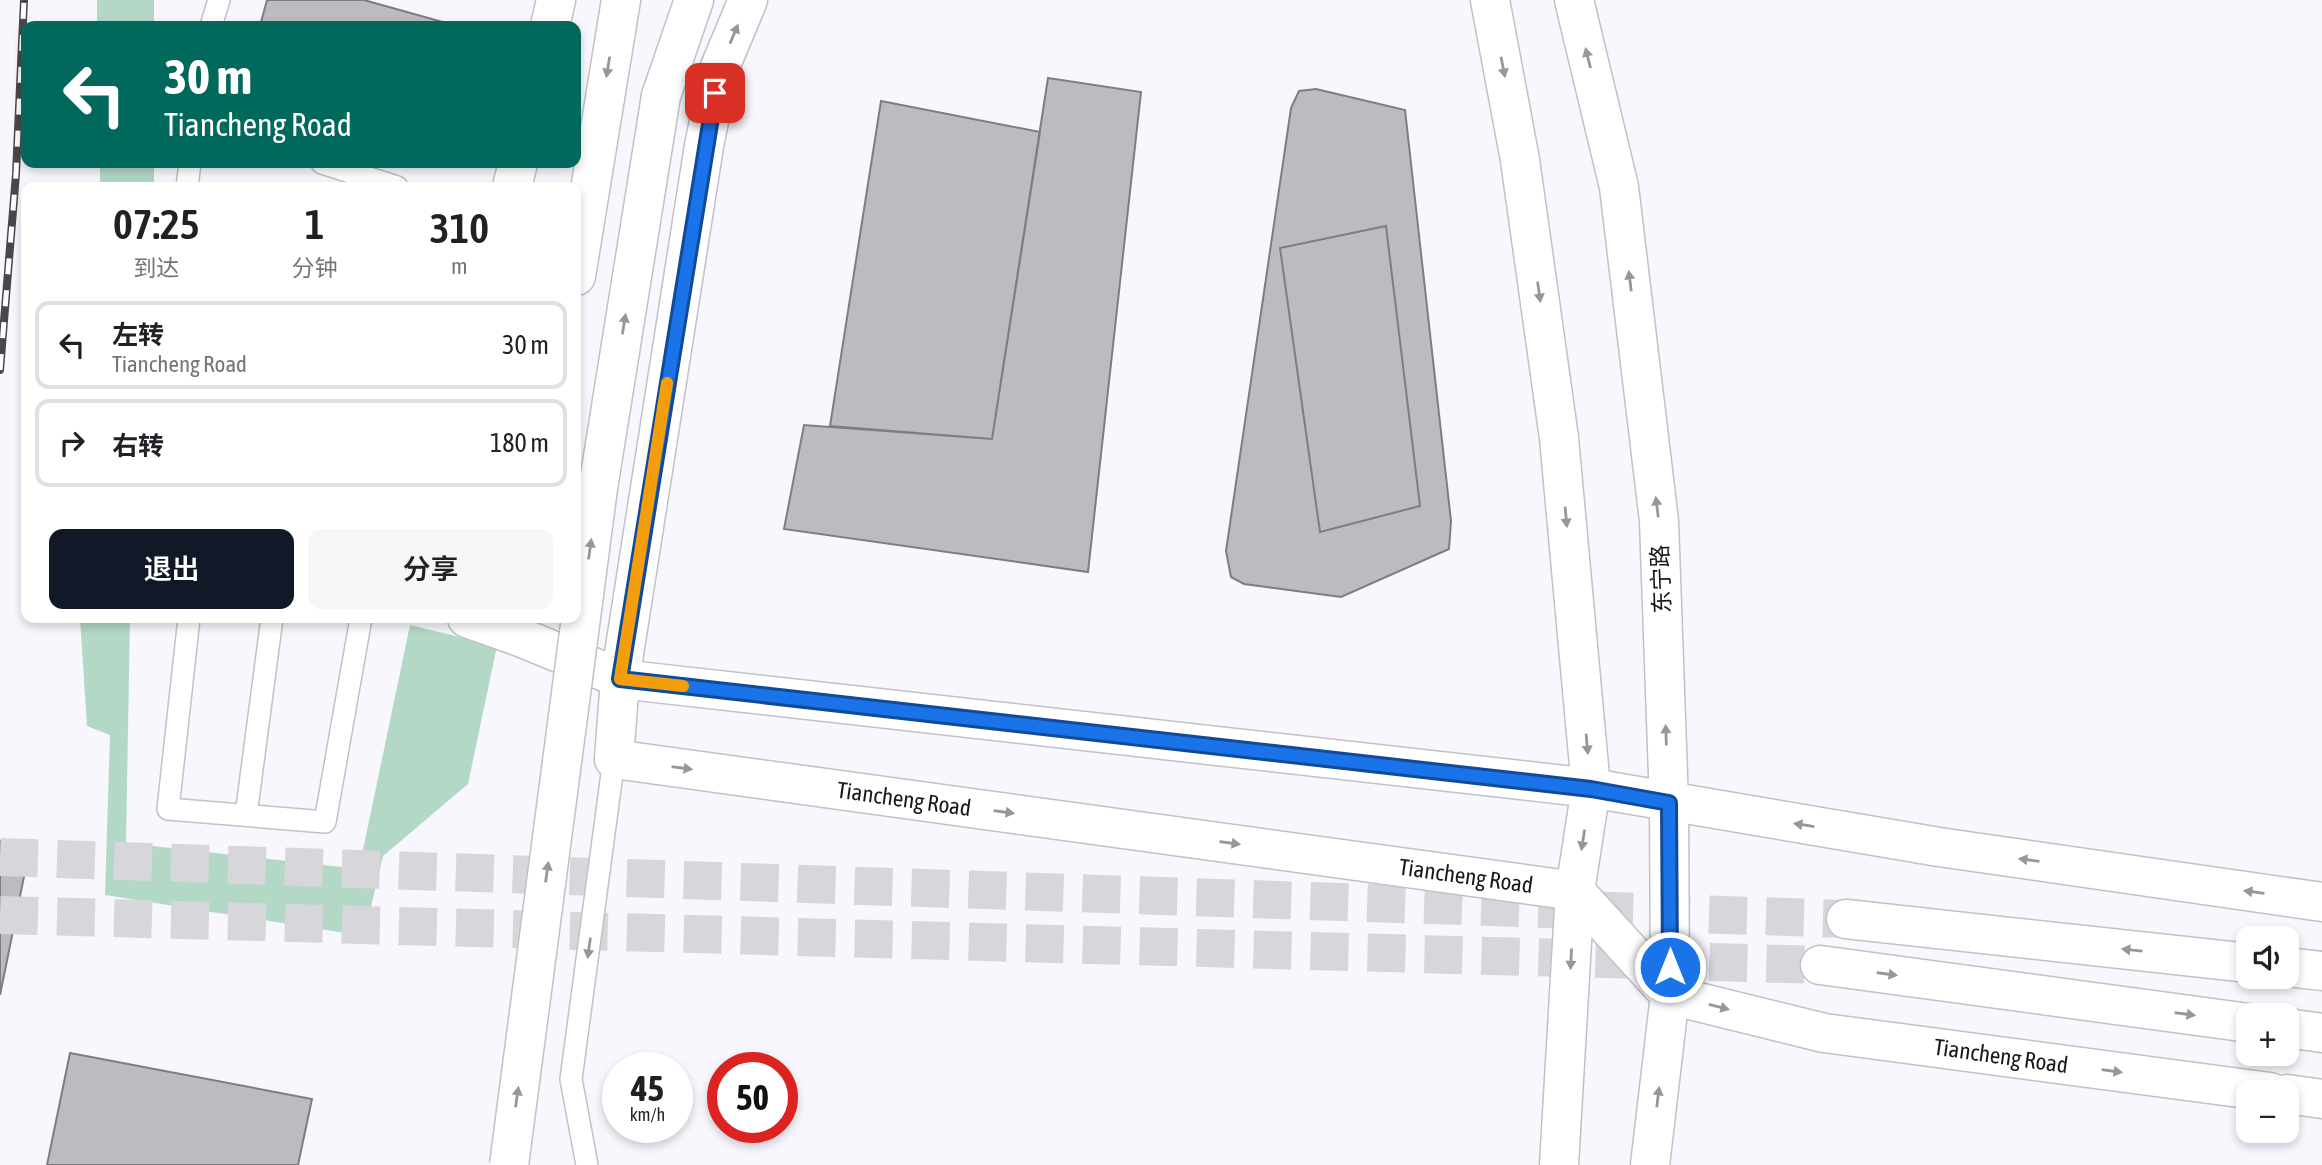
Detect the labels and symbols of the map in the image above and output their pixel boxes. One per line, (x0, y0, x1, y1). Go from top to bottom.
one-way arrow (729, 23, 740, 44)
one-way arrow (1582, 47, 1593, 69)
one-way arrow (602, 56, 613, 78)
one-way arrow (1497, 56, 1508, 78)
pin (685, 63, 745, 123)
one-way arrow (1625, 270, 1636, 292)
one-way arrow (1533, 281, 1544, 303)
one-way arrow (619, 313, 630, 335)
one-way arrow (1652, 496, 1663, 518)
one-way arrow (1561, 507, 1572, 529)
one-way arrow (584, 538, 595, 560)
street label: 东宁路 (1647, 544, 1675, 614)
one-way arrow (1661, 723, 1672, 745)
one-way arrow (1582, 733, 1593, 755)
one-way arrow (671, 763, 693, 774)
street label: Tiancheng Road (835, 777, 973, 821)
one-way arrow (994, 807, 1016, 818)
one-way arrow (1793, 819, 1815, 830)
one-way arrow (1577, 829, 1588, 851)
one-way arrow (1219, 838, 1241, 849)
street label: Tiancheng Road (1397, 854, 1535, 898)
one-way arrow (2018, 854, 2040, 865)
one-way arrow (542, 861, 553, 883)
one-way arrow (2243, 887, 2265, 898)
position arrow (1633, 930, 1707, 1004)
one-way arrow (583, 937, 594, 959)
one-way arrow (2121, 945, 2143, 956)
one-way arrow (1565, 948, 1576, 970)
one-way arrow (1876, 969, 1898, 980)
one-way arrow (1708, 1002, 1730, 1013)
one-way arrow (2175, 1009, 2197, 1020)
street label: Tiancheng Road (1932, 1034, 2070, 1078)
speed limit sign: 50 (707, 1052, 798, 1143)
one-way arrow (2101, 1066, 2123, 1077)
one-way arrow (512, 1086, 523, 1108)
one-way arrow (1652, 1086, 1663, 1108)

